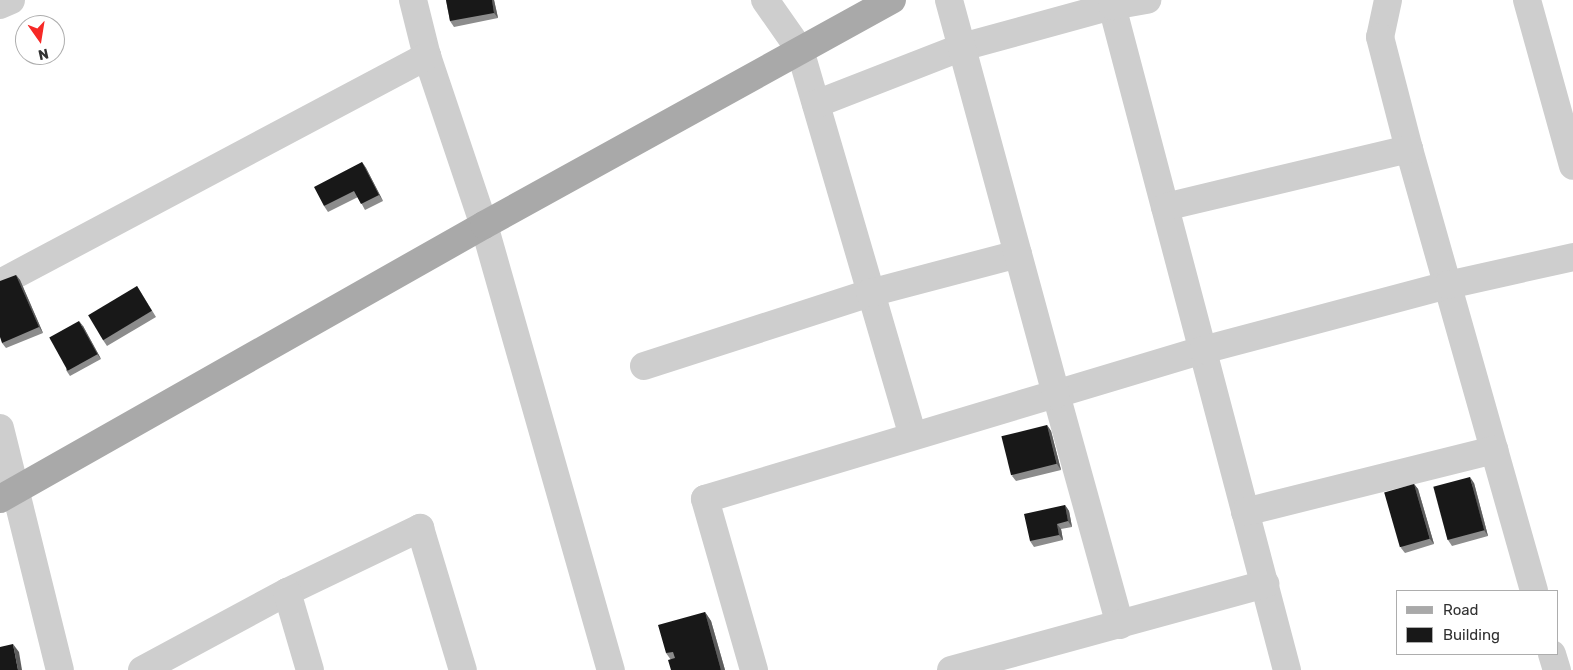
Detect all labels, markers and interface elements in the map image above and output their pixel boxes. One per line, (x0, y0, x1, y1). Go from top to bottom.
north arrow (15, 15, 65, 65)
text: N (36, 45, 50, 64)
legend (1396, 590, 1558, 655)
text: Road (1443, 601, 1479, 619)
text: Building (1443, 626, 1500, 644)

